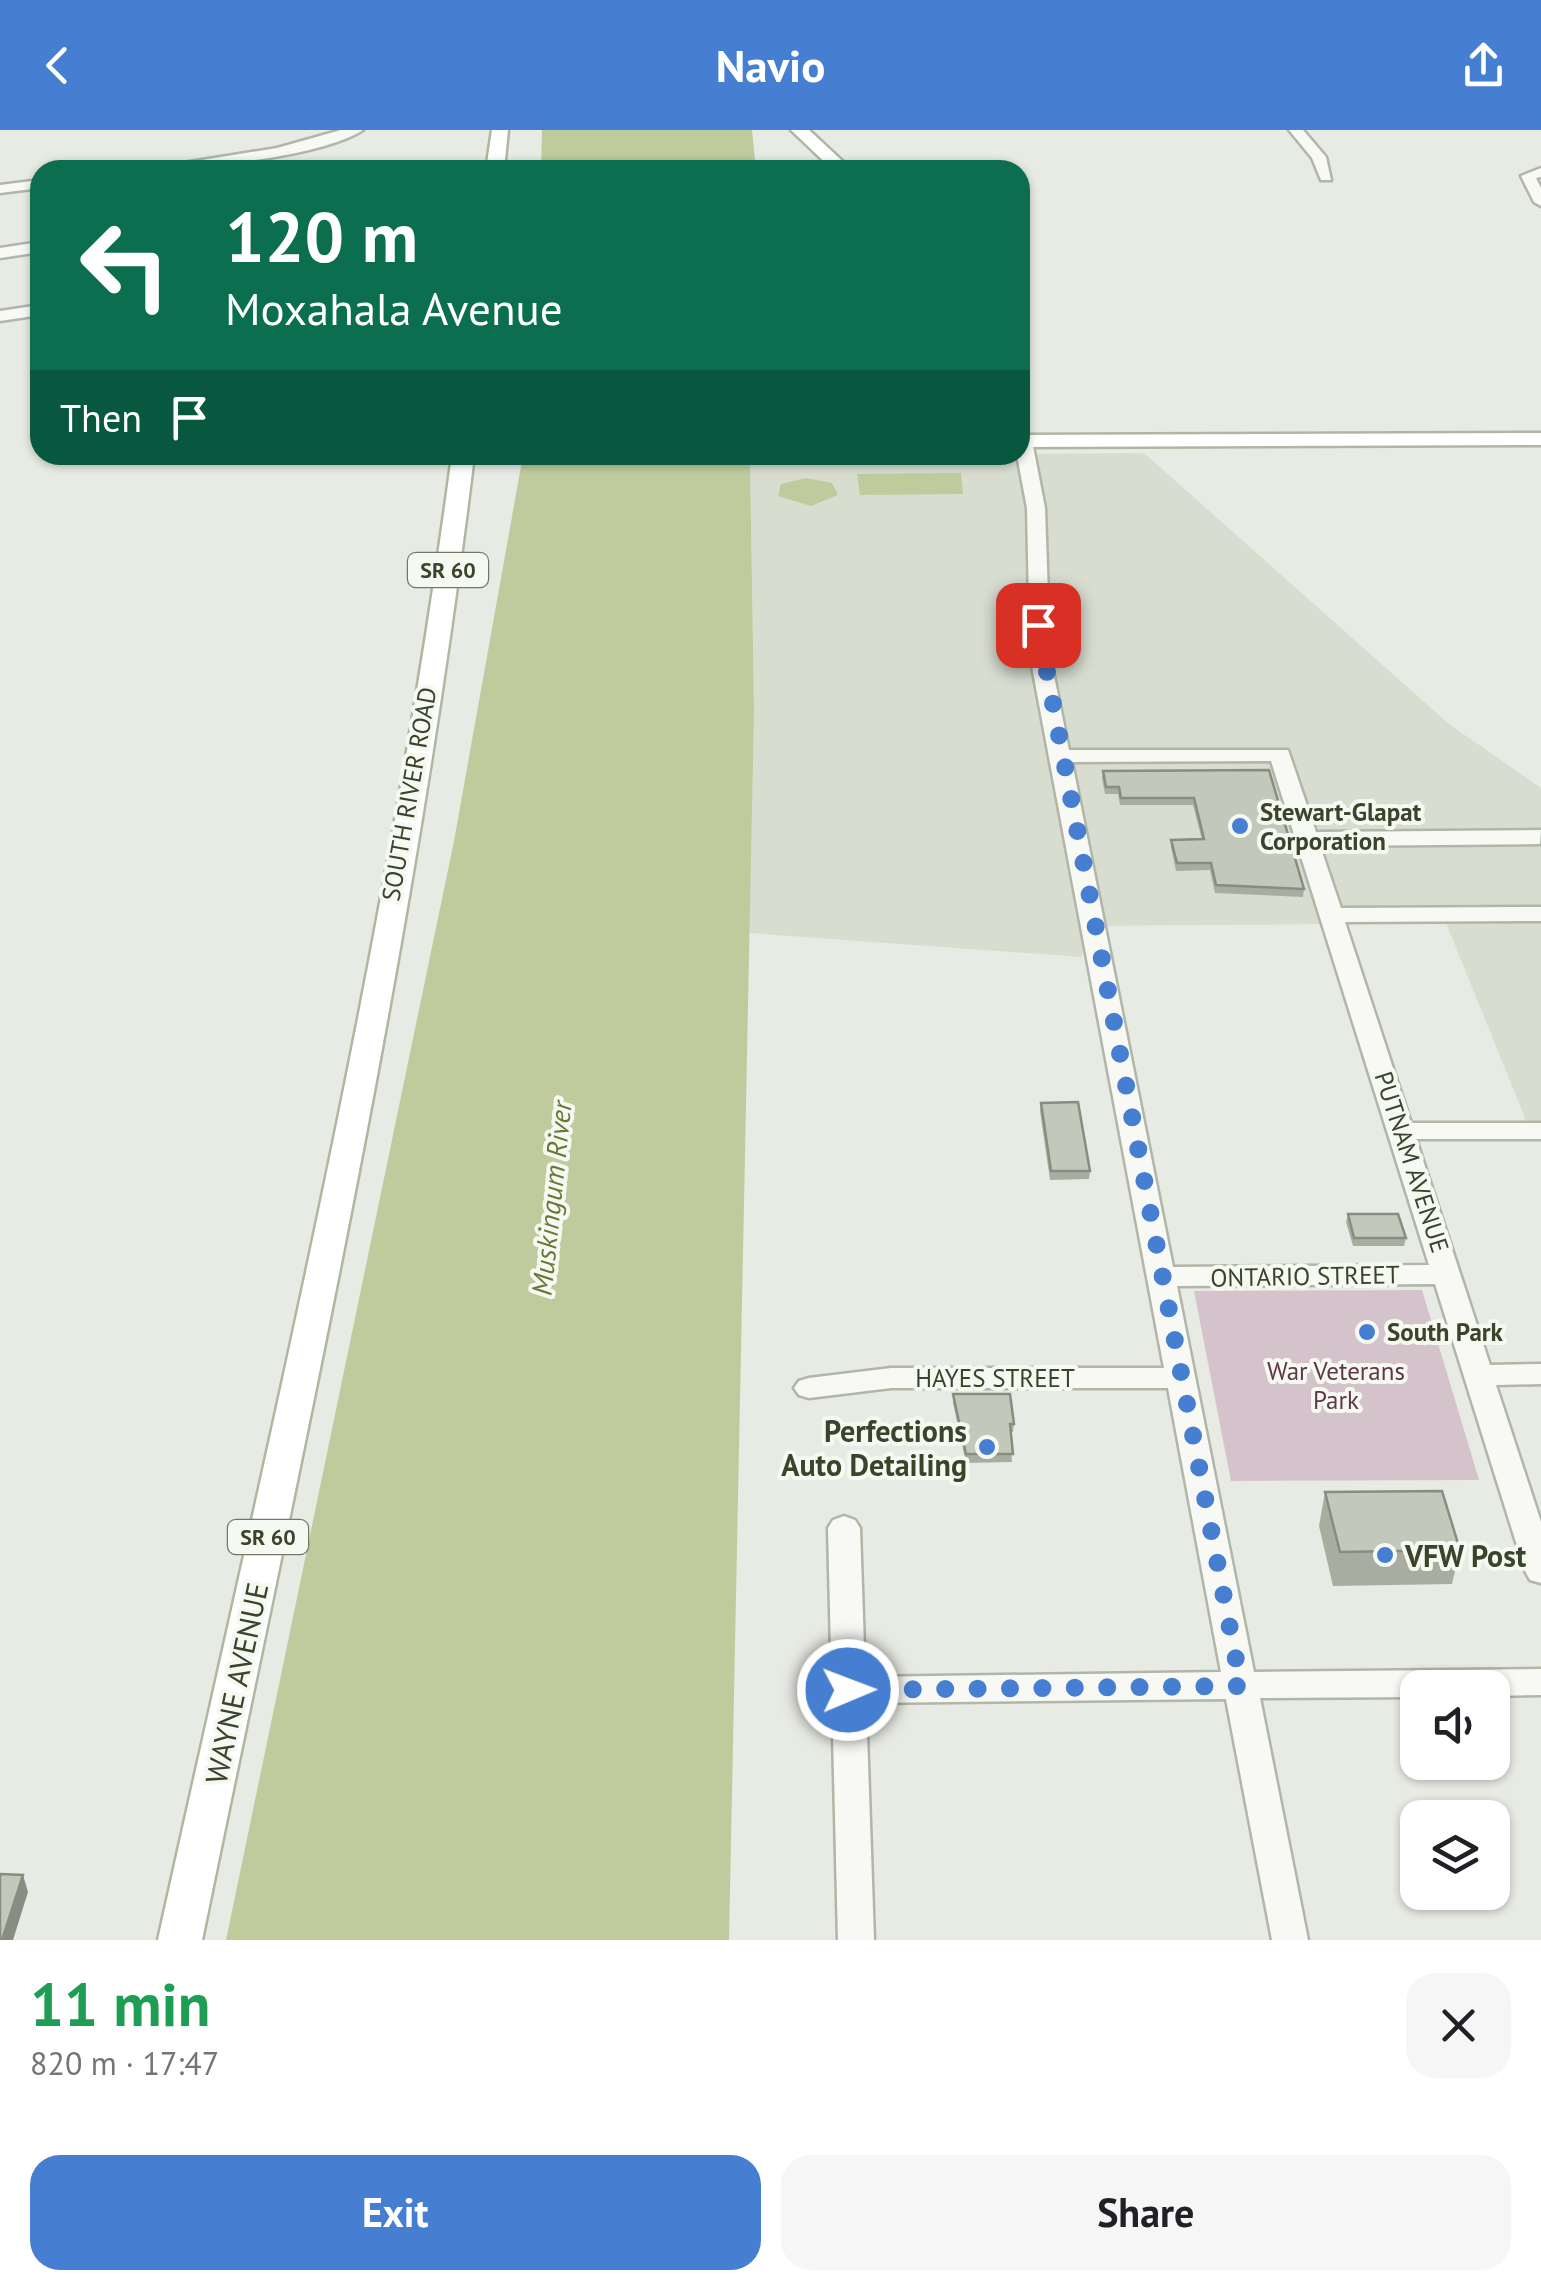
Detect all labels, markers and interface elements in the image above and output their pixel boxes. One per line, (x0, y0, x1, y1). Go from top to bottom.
text: Navio (716, 36, 825, 94)
icon: back (30, 38, 85, 93)
icon: share (1456, 38, 1511, 93)
text: 120 m (225, 191, 418, 281)
icon: left (60, 200, 190, 330)
text: Moxahala Avenue (225, 279, 563, 337)
icon: arrive (162, 390, 217, 445)
text: Then (60, 393, 142, 442)
road number: SR 60 (408, 553, 488, 587)
pin (996, 583, 1081, 668)
icon: arrive (1011, 598, 1066, 653)
street label: SOUTH RIVER ROAD (374, 685, 444, 903)
place label: Stewart-Glapat Corporation (1260, 796, 1422, 857)
marker: Stewart-Glapat Corporation (1229, 815, 1251, 837)
street label: PUTNAM AVENUE (1368, 1067, 1456, 1257)
water label: Muskingum River (522, 1097, 580, 1297)
street label: ONTARIO STREET (1210, 1258, 1400, 1294)
place label: South Park (1387, 1316, 1504, 1348)
marker: South Park (1356, 1321, 1378, 1343)
park label: War Veterans Park (1267, 1355, 1405, 1416)
street label: HAYES STREET (915, 1362, 1075, 1394)
place label: Perfections Auto Detailing (781, 1411, 967, 1484)
marker: Perfections Auto Detailing (976, 1436, 998, 1458)
road number: SR 60 (228, 1520, 308, 1554)
place label: VFW Post (1404, 1536, 1527, 1575)
marker: VFW Post (1374, 1544, 1396, 1566)
street label: WAYNE AVENUE (196, 1579, 276, 1787)
position arrow (796, 1638, 900, 1742)
map controls (1400, 1670, 1510, 1910)
button: sound (1400, 1670, 1510, 1780)
button: layers (1400, 1800, 1510, 1910)
text: 11 min (30, 1965, 210, 2043)
button: close (1406, 1973, 1511, 2078)
text: 820 m · 17:47 (30, 2042, 219, 2084)
button: Exit (30, 2155, 761, 2270)
button: Share (781, 2155, 1511, 2270)

